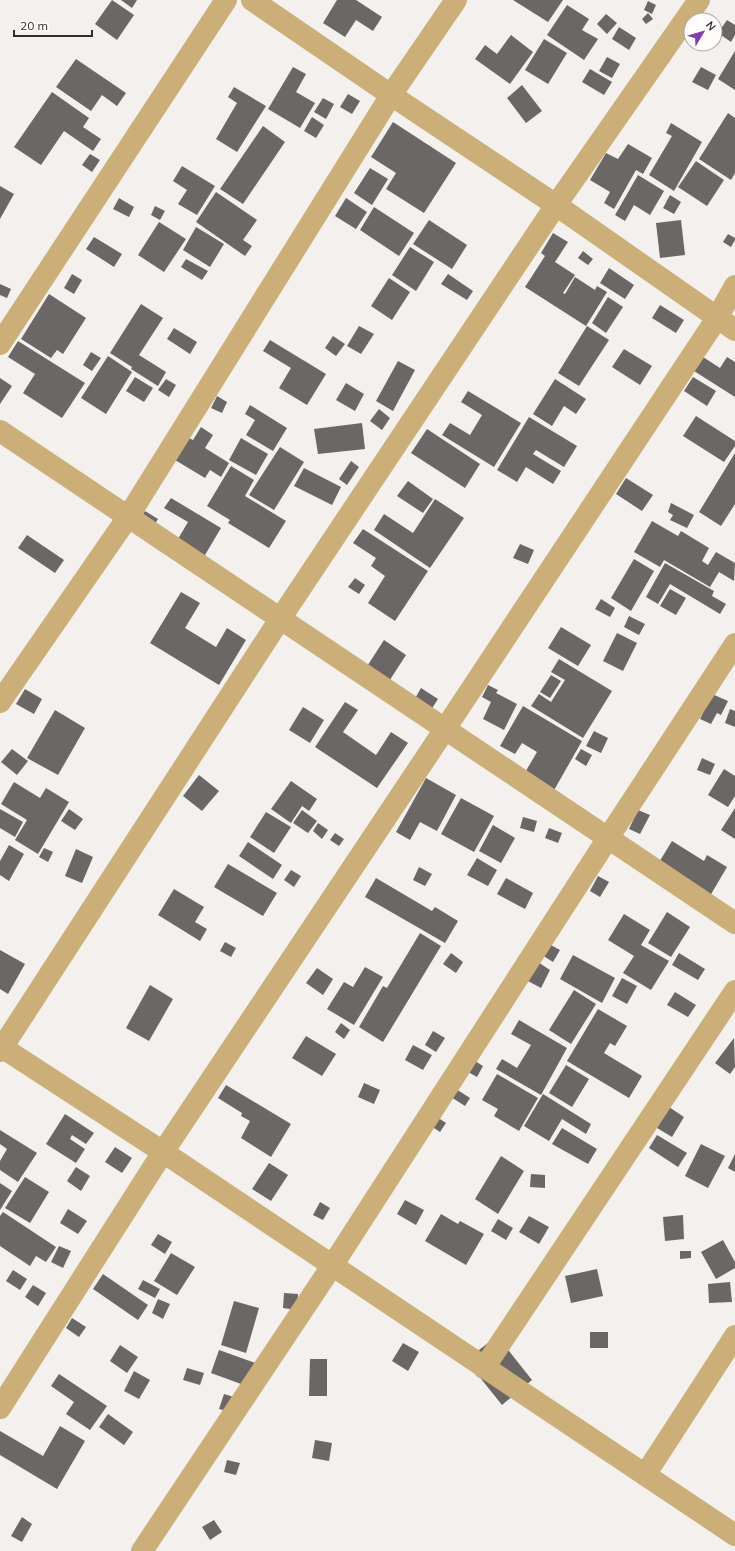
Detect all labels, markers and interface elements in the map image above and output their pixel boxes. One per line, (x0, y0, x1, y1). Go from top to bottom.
scale bar (14, 12, 92, 38)
north arrow (683, 12, 723, 52)
text: 20 m (20, 18, 48, 33)
text: N (703, 18, 719, 33)

